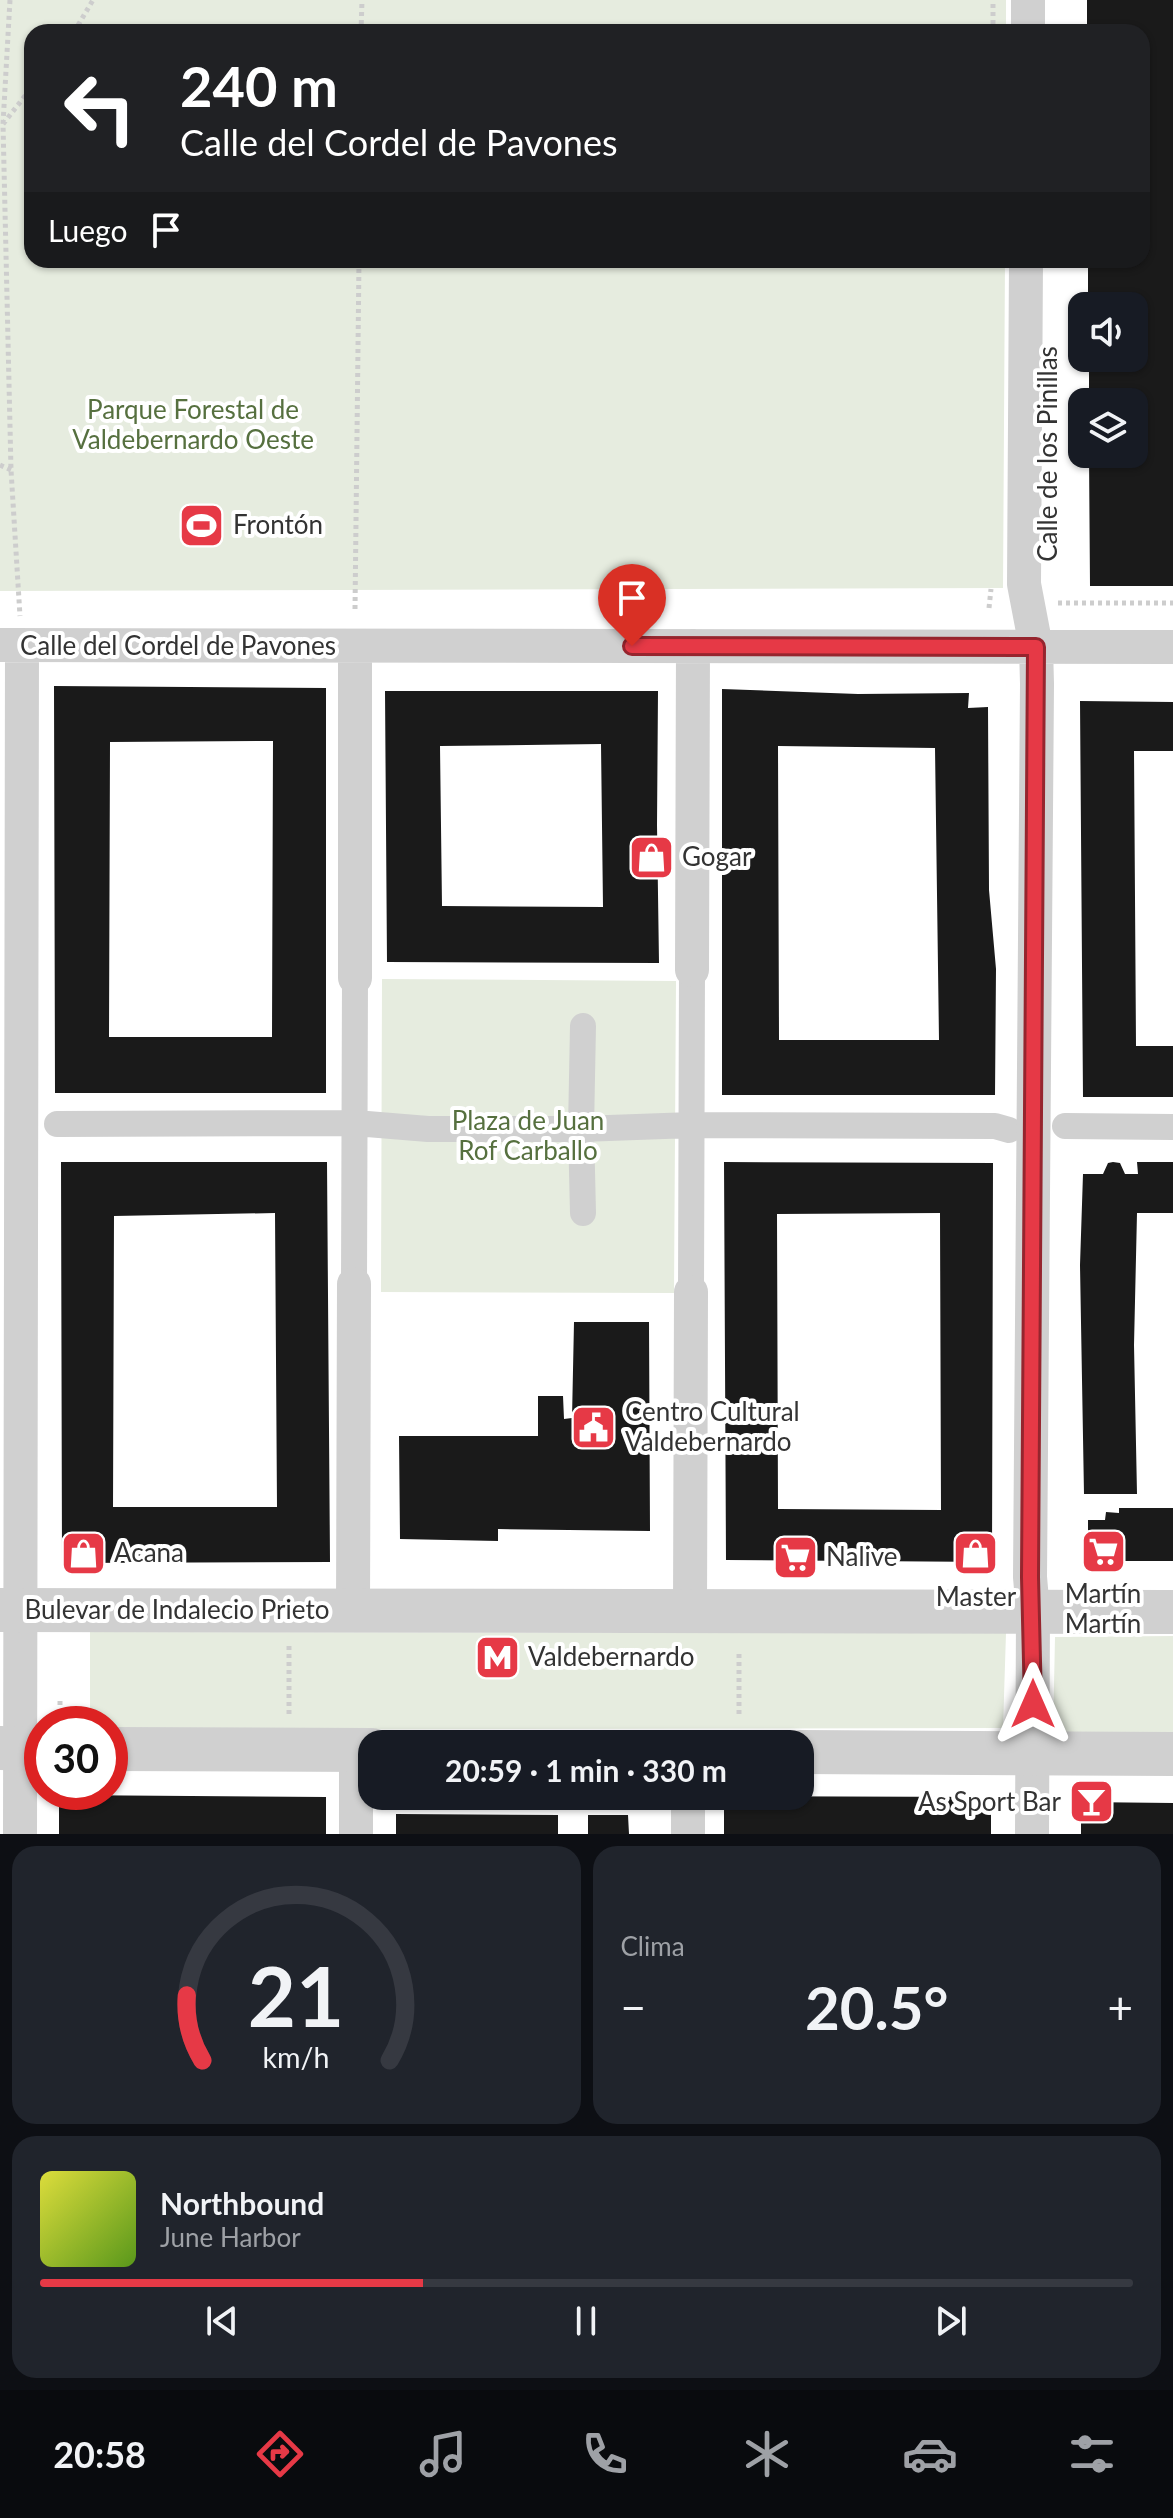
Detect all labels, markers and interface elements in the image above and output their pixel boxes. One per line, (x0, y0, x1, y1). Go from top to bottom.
text: 240 m (180, 52, 338, 119)
icon: left (48, 56, 152, 160)
text: Calle del Cordel de Pavones (180, 120, 618, 164)
icon: arrive (144, 208, 188, 252)
text: Luego (48, 212, 128, 248)
map controls (1068, 292, 1148, 468)
button: sound (1068, 292, 1148, 372)
street label: Calle de los Pinillas (1031, 346, 1063, 562)
button: layers (1068, 388, 1148, 468)
park label: Parque Forestal de Valdebernardo Oeste (72, 393, 314, 455)
sports icon: Frontón (178, 501, 226, 549)
place label: Frontón (233, 508, 323, 540)
pin (598, 564, 666, 646)
icon: arrive (610, 576, 654, 620)
street label: Calle del Cordel de Pavones (20, 629, 336, 661)
shop icon: Gogar (627, 833, 675, 881)
place label: Gogar (682, 840, 752, 872)
park label: Plaza de Juan Rof Carballo (452, 1104, 604, 1166)
place label: Centro Cultural Valdebernardo (625, 1395, 800, 1457)
public building icon: Centro Cultural Valdebernardo (570, 1403, 618, 1451)
supermarket icon: Martín Martín (1079, 1527, 1127, 1575)
shop icon: Acana (59, 1529, 107, 1577)
shop icon: Master (952, 1530, 1000, 1578)
supermarket icon: Nalive (771, 1533, 819, 1581)
place label: Acana (114, 1536, 184, 1568)
place label: Nalive (826, 1540, 898, 1572)
place label: Martín Martín (1065, 1577, 1141, 1639)
place label: Master (936, 1580, 1017, 1612)
street label: Bulevar de Indalecio Prieto (25, 1593, 329, 1625)
metro station icon: Valdebernardo (473, 1633, 521, 1681)
place label: Valdebernardo (528, 1640, 694, 1672)
position arrow (991, 1662, 1075, 1746)
speed limit sign: 30 (24, 1706, 128, 1810)
text: 20:59 · 1 min · 330 m (445, 1752, 727, 1788)
bar icon: As Sport Bar (1068, 1778, 1116, 1826)
place label: As Sport Bar (918, 1785, 1062, 1817)
text: Clima (621, 1930, 685, 1962)
text: 21 (248, 1945, 345, 2045)
text: 20.5° (805, 1971, 949, 2043)
text: − (621, 1981, 646, 2033)
text: + (1107, 1981, 1133, 2033)
text: km/h (263, 2040, 330, 2074)
text: Northbound (160, 2185, 324, 2221)
text: June Harbor (160, 2221, 301, 2253)
icon: previous (200, 2299, 244, 2343)
icon: pause (564, 2299, 608, 2343)
icon: next (929, 2299, 973, 2343)
icon: directions (252, 2426, 308, 2482)
icon: music (415, 2426, 471, 2482)
icon: phone (577, 2426, 633, 2482)
icon: climate (739, 2426, 795, 2482)
icon: car (902, 2426, 958, 2482)
icon: filters (1064, 2426, 1120, 2482)
text: 20:58 (53, 2432, 146, 2476)

